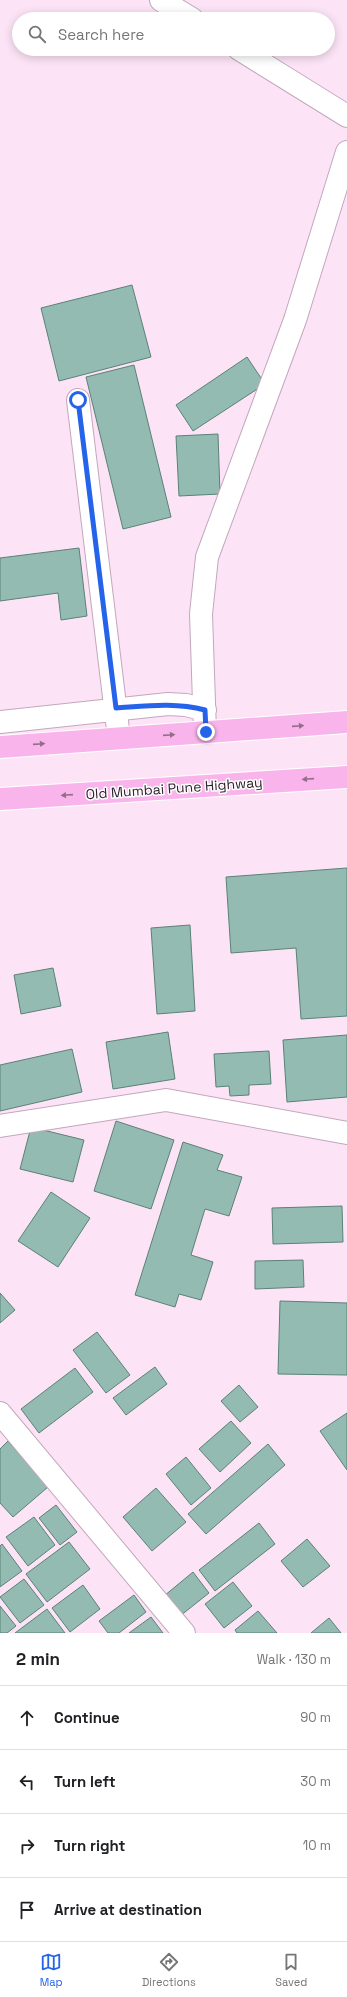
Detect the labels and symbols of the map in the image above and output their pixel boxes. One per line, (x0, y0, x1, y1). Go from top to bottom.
route start (69, 391, 87, 409)
one-way arrow (292, 722, 304, 729)
route end (197, 723, 215, 741)
one-way arrow (163, 731, 175, 738)
one-way arrow (33, 740, 45, 747)
street label: Old Mumbai Pune Highway (85, 773, 263, 803)
one-way arrow (302, 776, 314, 783)
one-way arrow (61, 791, 73, 798)

